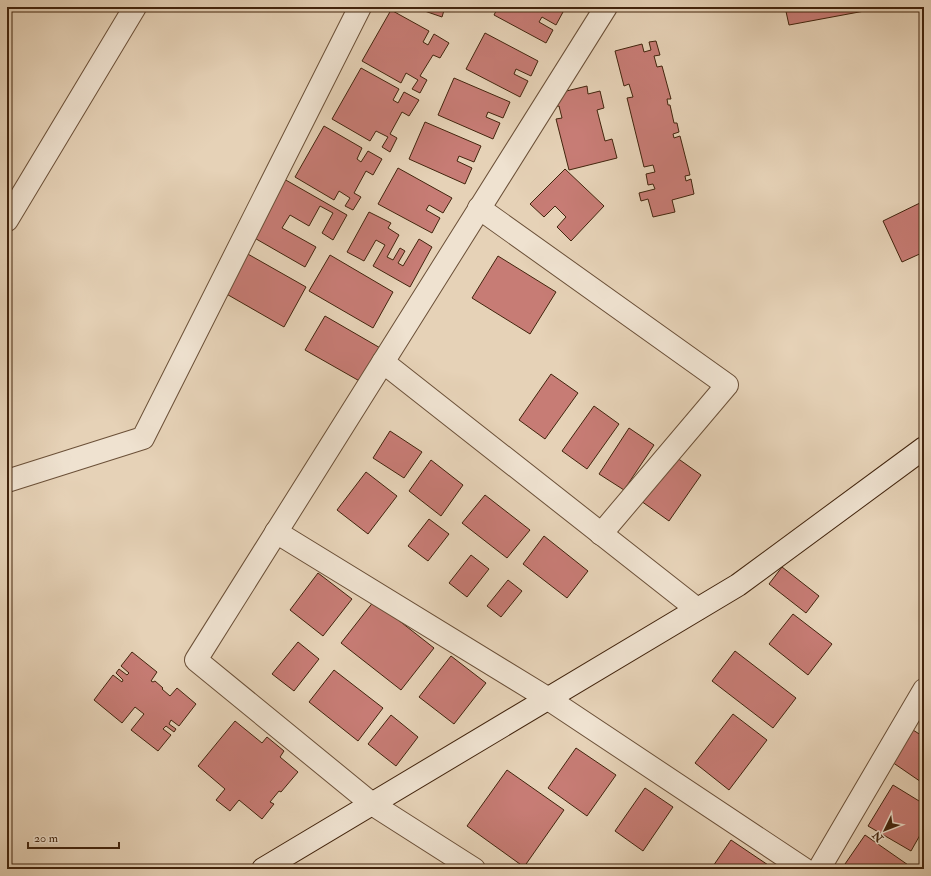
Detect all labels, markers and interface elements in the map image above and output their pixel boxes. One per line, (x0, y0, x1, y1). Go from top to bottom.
north arrow (865, 810, 905, 850)
scale bar (28, 824, 119, 850)
text: N (869, 828, 887, 845)
text: 20 m (34, 831, 59, 846)

